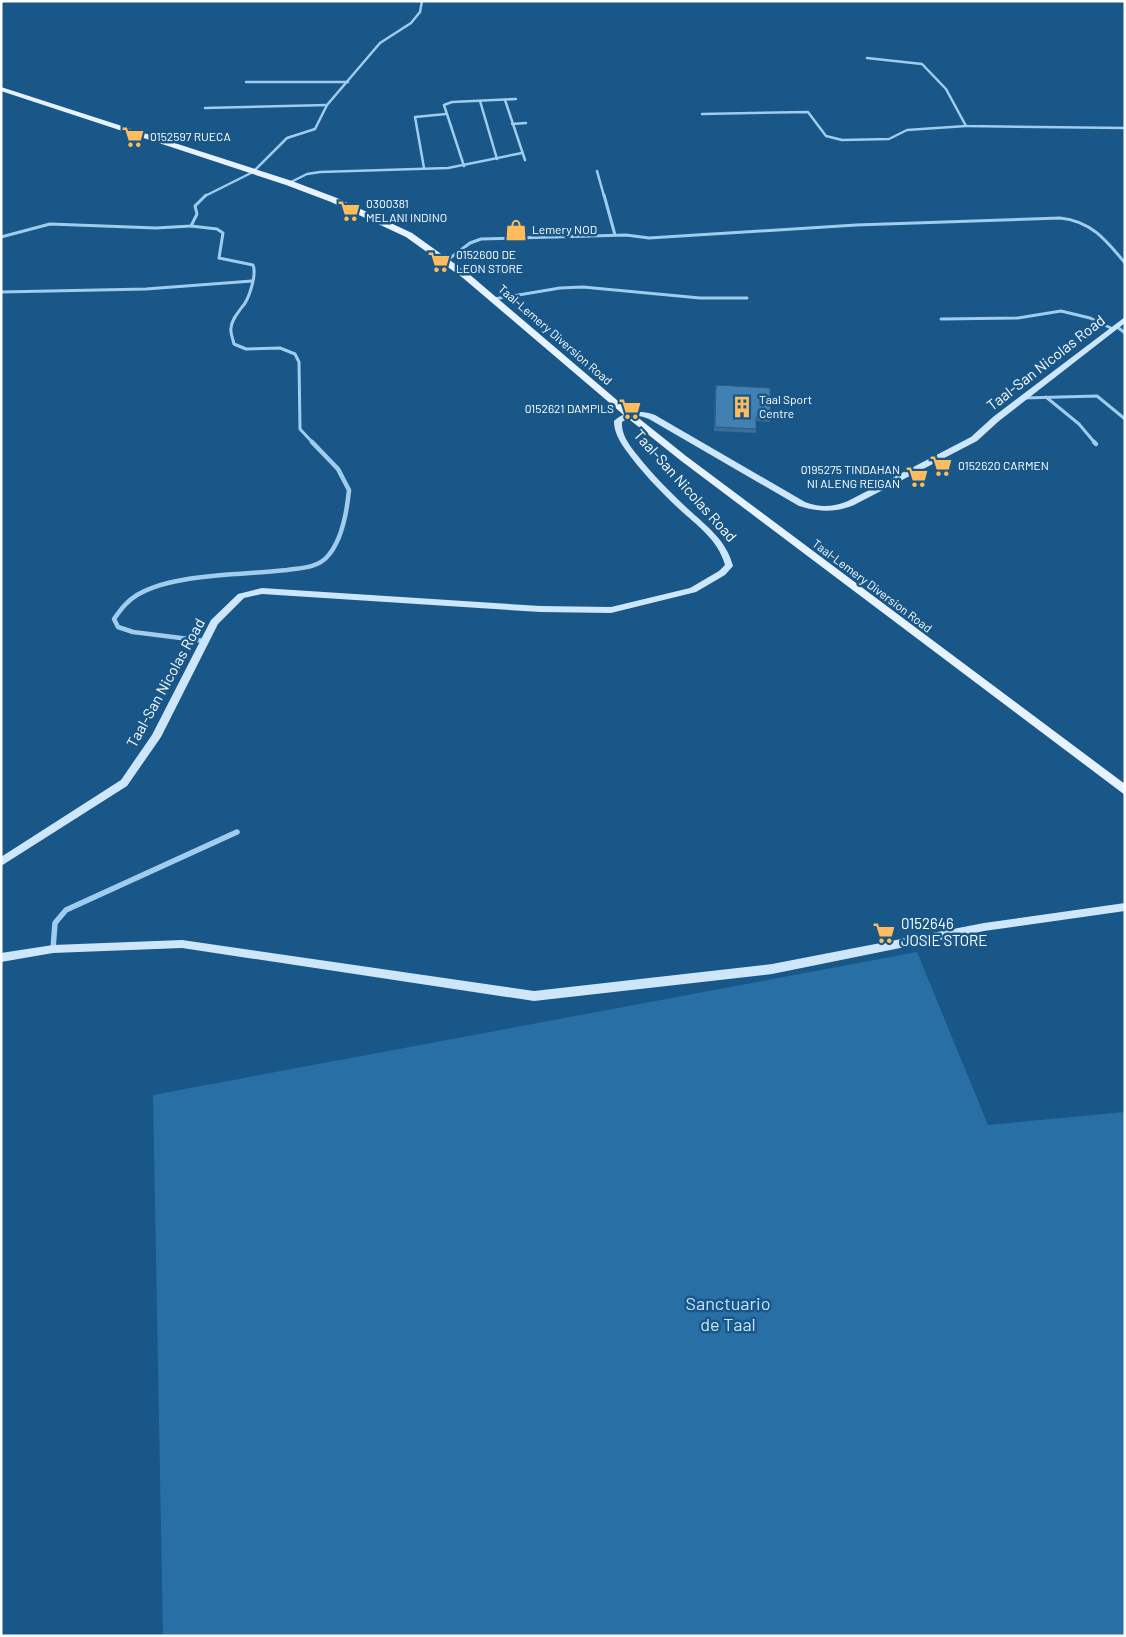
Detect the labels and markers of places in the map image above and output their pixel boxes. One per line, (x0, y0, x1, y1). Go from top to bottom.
supermarket icon: 0152597 RUECA (120, 124, 146, 150)
place label: 0152597 RUECA (150, 129, 231, 143)
place label: 0300381 MELANI INDINO (366, 196, 447, 224)
supermarket icon: 0300381 MELANI INDINO (336, 198, 362, 224)
shop icon: Lemery NOD (503, 217, 529, 243)
place label: Lemery NOD (532, 222, 597, 236)
place label: 0152600 DE LEON STORE (456, 247, 523, 275)
supermarket icon: 0152600 DE LEON STORE (426, 249, 452, 275)
place label: Taal Sport Centre (759, 392, 812, 420)
building icon: Taal Sport Centre (729, 394, 755, 420)
supermarket icon: 0152621 DAMPILS (617, 396, 643, 422)
place label: 0152621 DAMPILS (525, 401, 614, 415)
supermarket icon: 0152620 CARMEN (928, 453, 954, 479)
place label: 0152620 CARMEN (958, 458, 1049, 472)
place label: 0195275 TINDAHAN NI ALENG REIGAN (801, 462, 900, 490)
supermarket icon: 0195275 TINDAHAN NI ALENG REIGAN (904, 464, 930, 490)
place label: 0152646 JOSIE STORE (901, 914, 987, 949)
supermarket icon: 0152646 JOSIE STORE (871, 920, 897, 946)

